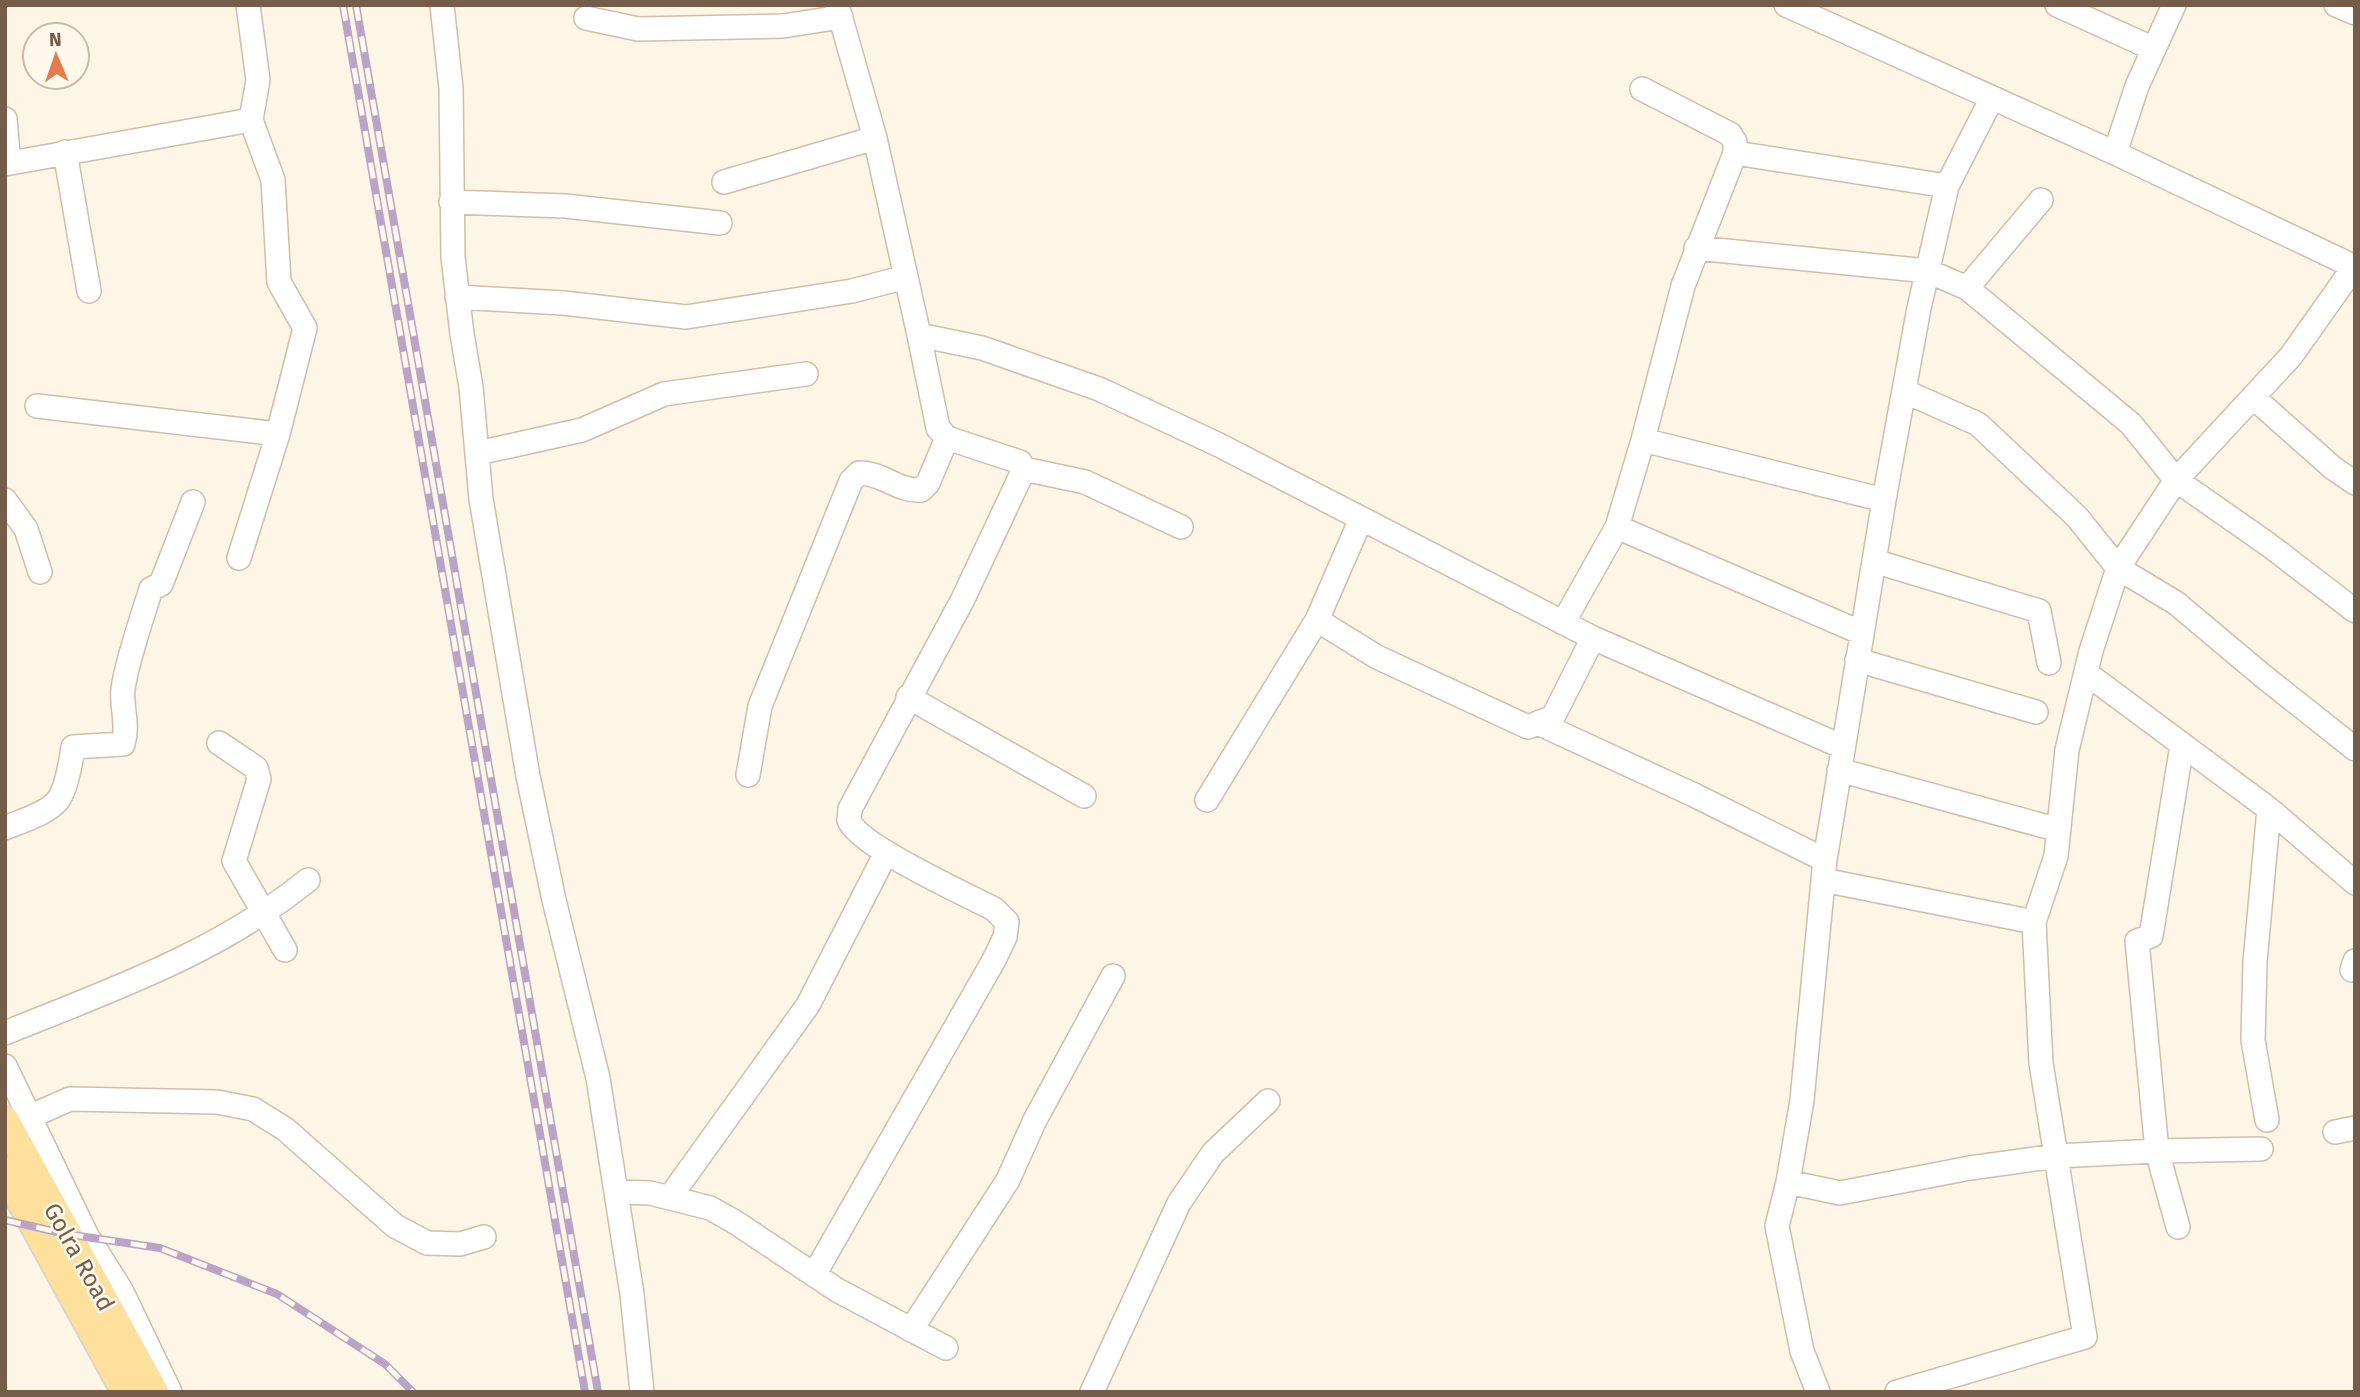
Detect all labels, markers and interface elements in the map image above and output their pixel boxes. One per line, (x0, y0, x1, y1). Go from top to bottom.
north arrow (21, 21, 91, 91)
text: N (49, 28, 62, 51)
street label: Golra Road (38, 1198, 120, 1316)

